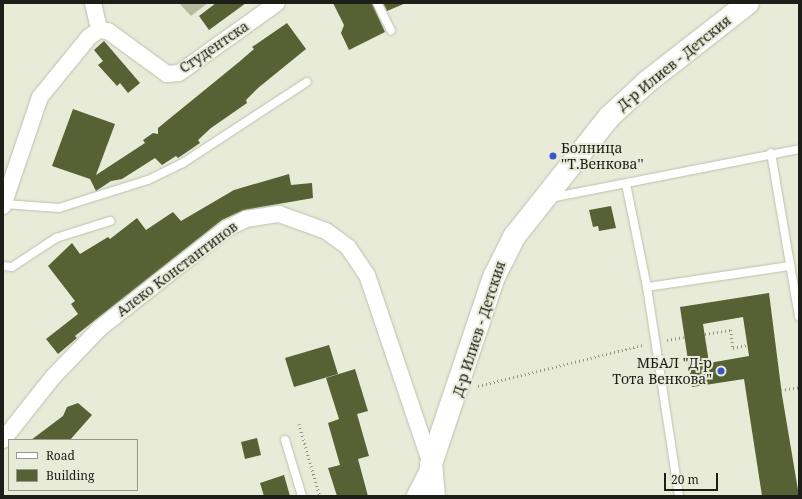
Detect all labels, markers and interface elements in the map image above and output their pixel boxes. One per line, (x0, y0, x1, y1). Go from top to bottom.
street label: Д-р Илиев - Детския (614, 12, 734, 114)
street label: Студентска (176, 18, 252, 76)
place label: Болница ''Т.Венкова'' (561, 140, 644, 172)
marker: Болница ''Т.Венкова'' (548, 151, 558, 161)
street label: Алеко Константинов (113, 218, 241, 320)
street label: Д-р Илиев - Детския (449, 259, 509, 399)
place label: МБАЛ "Д-р Тота Венкова" (612, 355, 712, 388)
marker: МБАЛ "Д-р Тота Венкова" (715, 365, 727, 377)
legend (8, 439, 138, 491)
text: Road (46, 447, 75, 464)
scale bar (666, 465, 720, 491)
text: Building (46, 467, 94, 484)
text: 20 m (671, 471, 699, 488)

